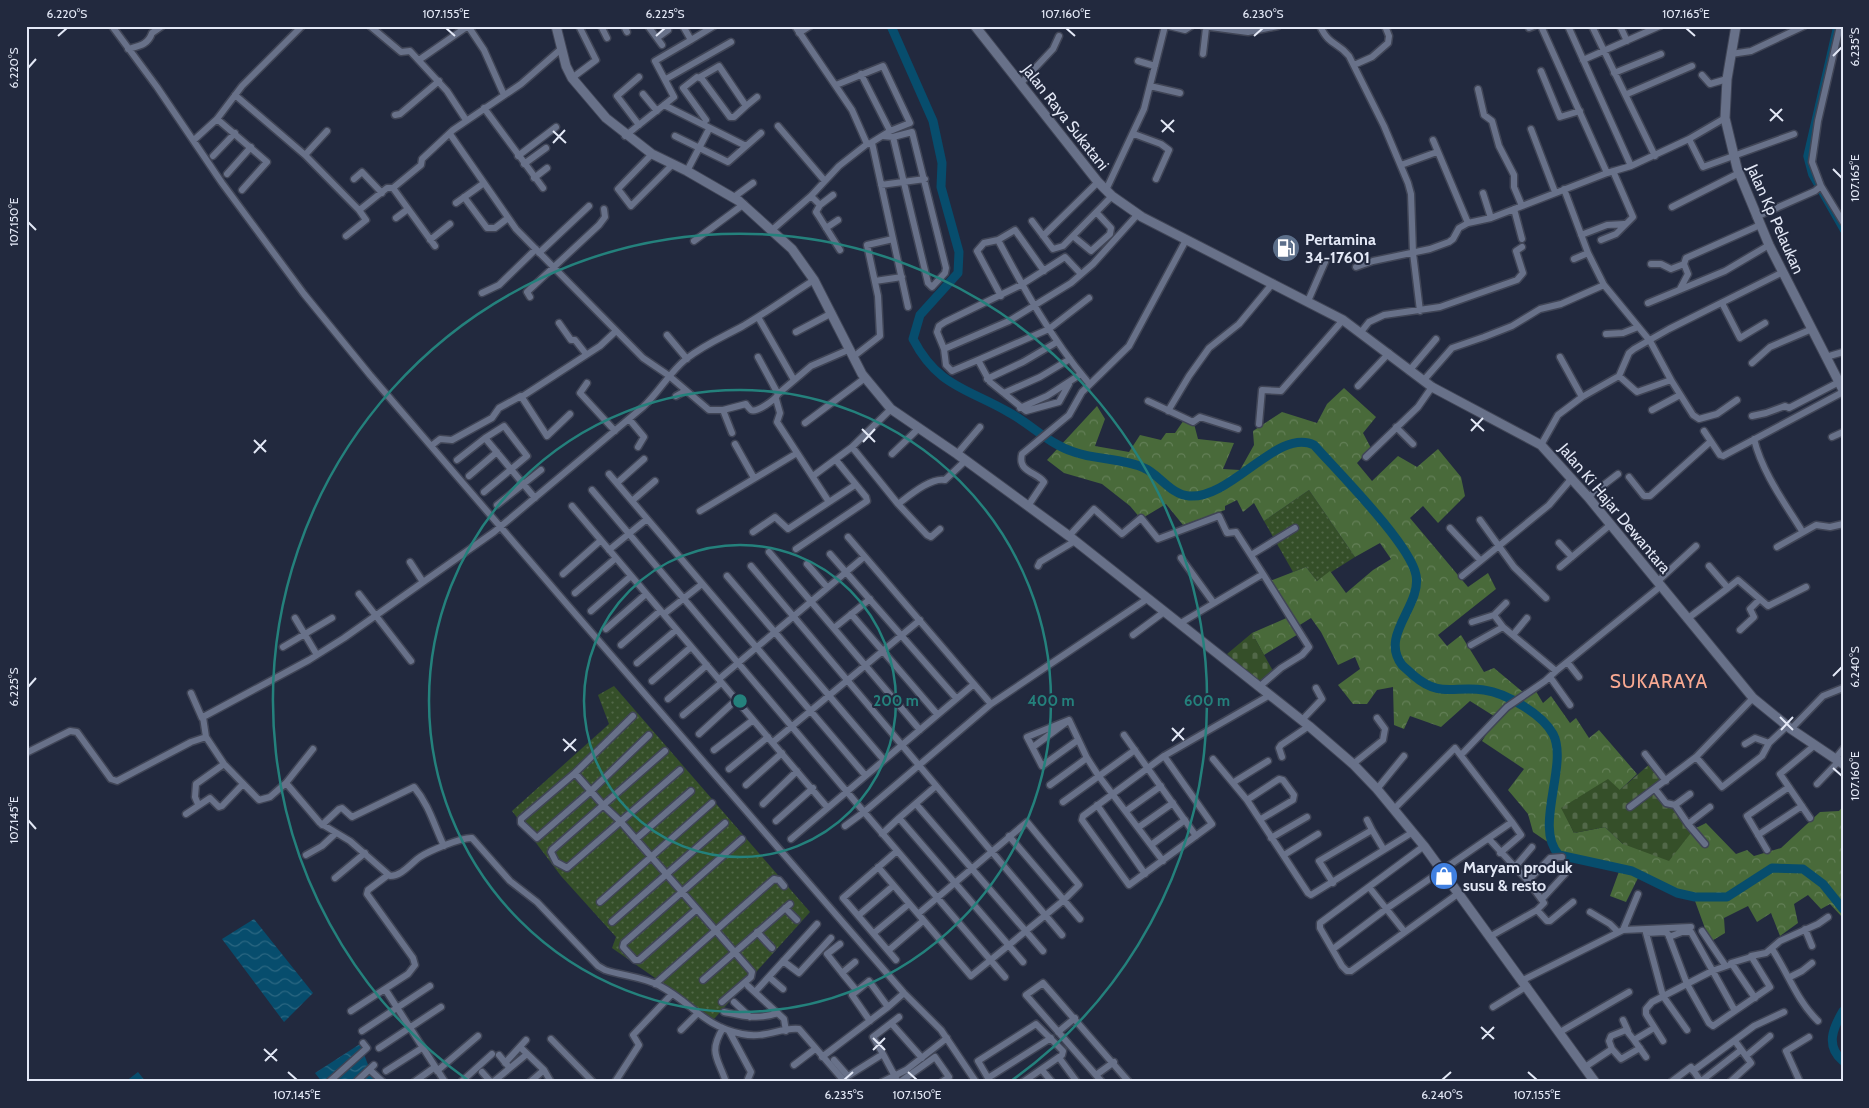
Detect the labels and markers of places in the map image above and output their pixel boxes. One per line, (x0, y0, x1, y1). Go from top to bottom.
place label: Pertamina 34-17601 (1305, 230, 1376, 267)
fuel station icon: Pertamina 34-17601 (1271, 233, 1301, 263)
centre of rings (731, 692, 749, 710)
place label: Maryam produk susu & resto (1463, 858, 1573, 895)
shop icon: Maryam produk susu & resto (1429, 861, 1459, 891)

